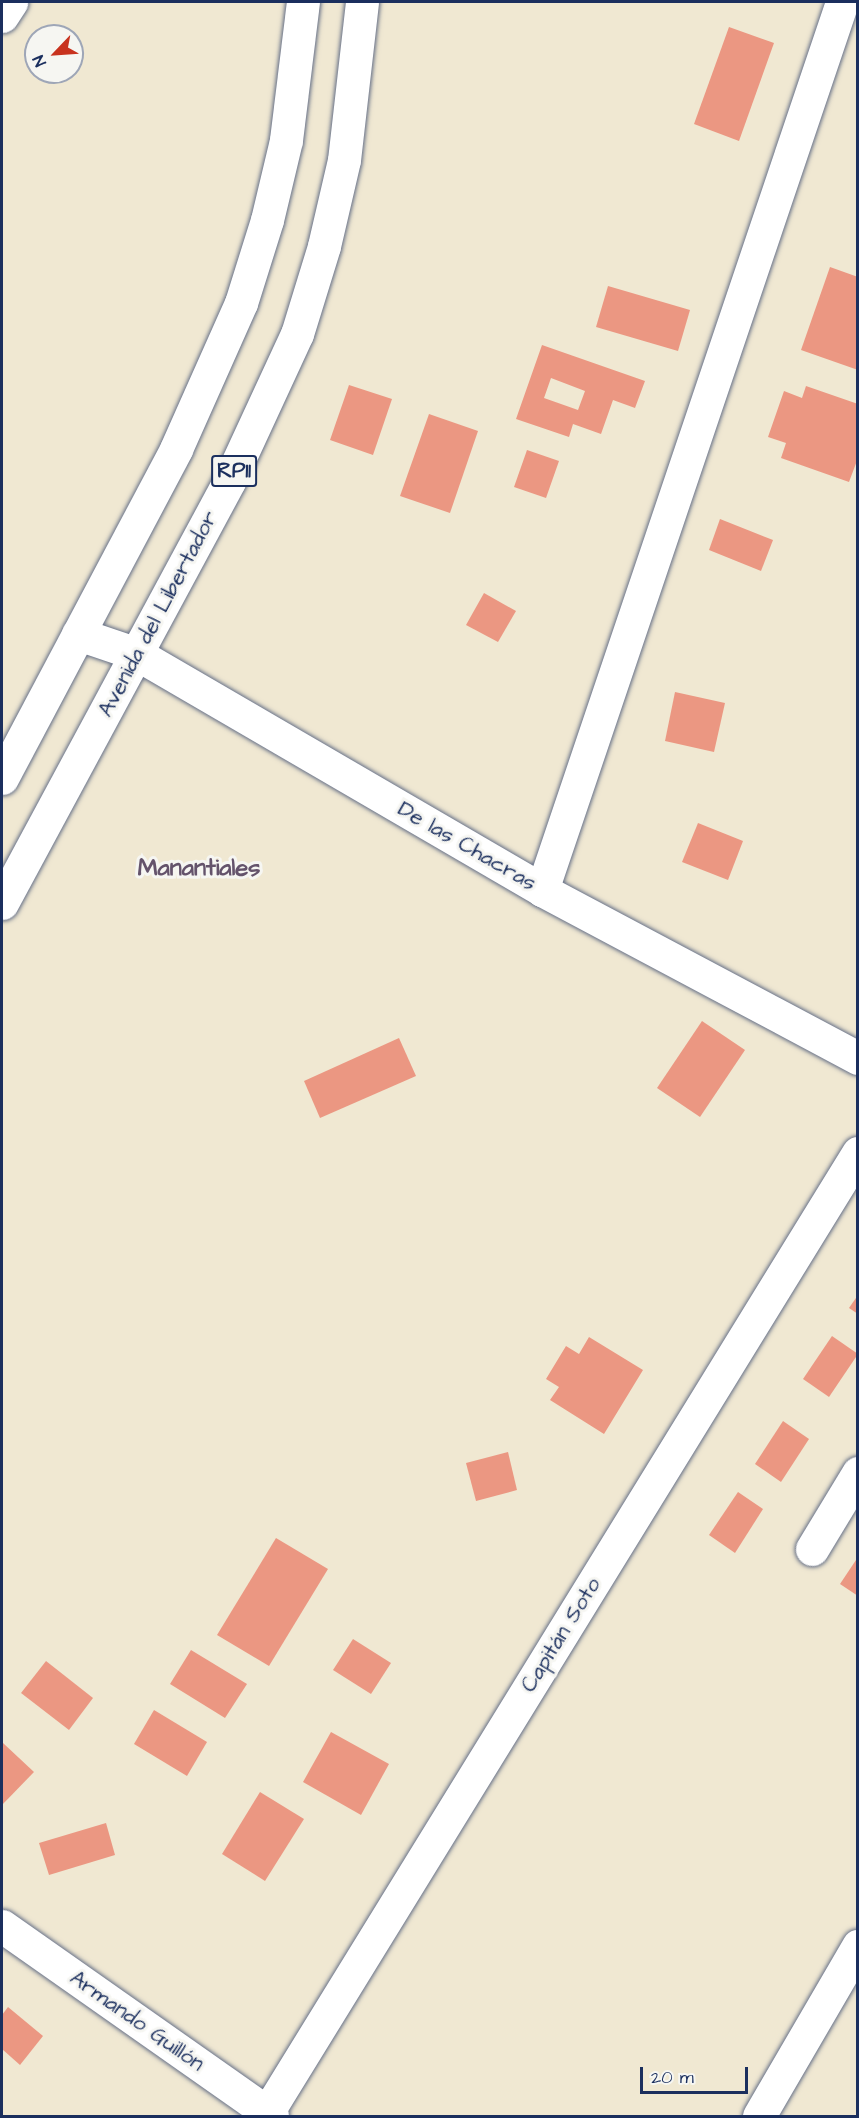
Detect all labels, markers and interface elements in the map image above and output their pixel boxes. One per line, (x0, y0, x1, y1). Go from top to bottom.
north arrow (24, 24, 84, 84)
text: N (27, 52, 52, 70)
road number: RP11 (210, 453, 258, 489)
street label: Avenida del Libertador (93, 507, 223, 721)
street label: De las Chacras (393, 796, 541, 896)
district label: Manantiales (138, 855, 260, 883)
street label: Capitán Soto (515, 1573, 607, 1697)
street label: Armando Guillón (65, 1965, 209, 2077)
scale bar (643, 2055, 751, 2093)
text: 20 m (651, 2065, 694, 2090)

